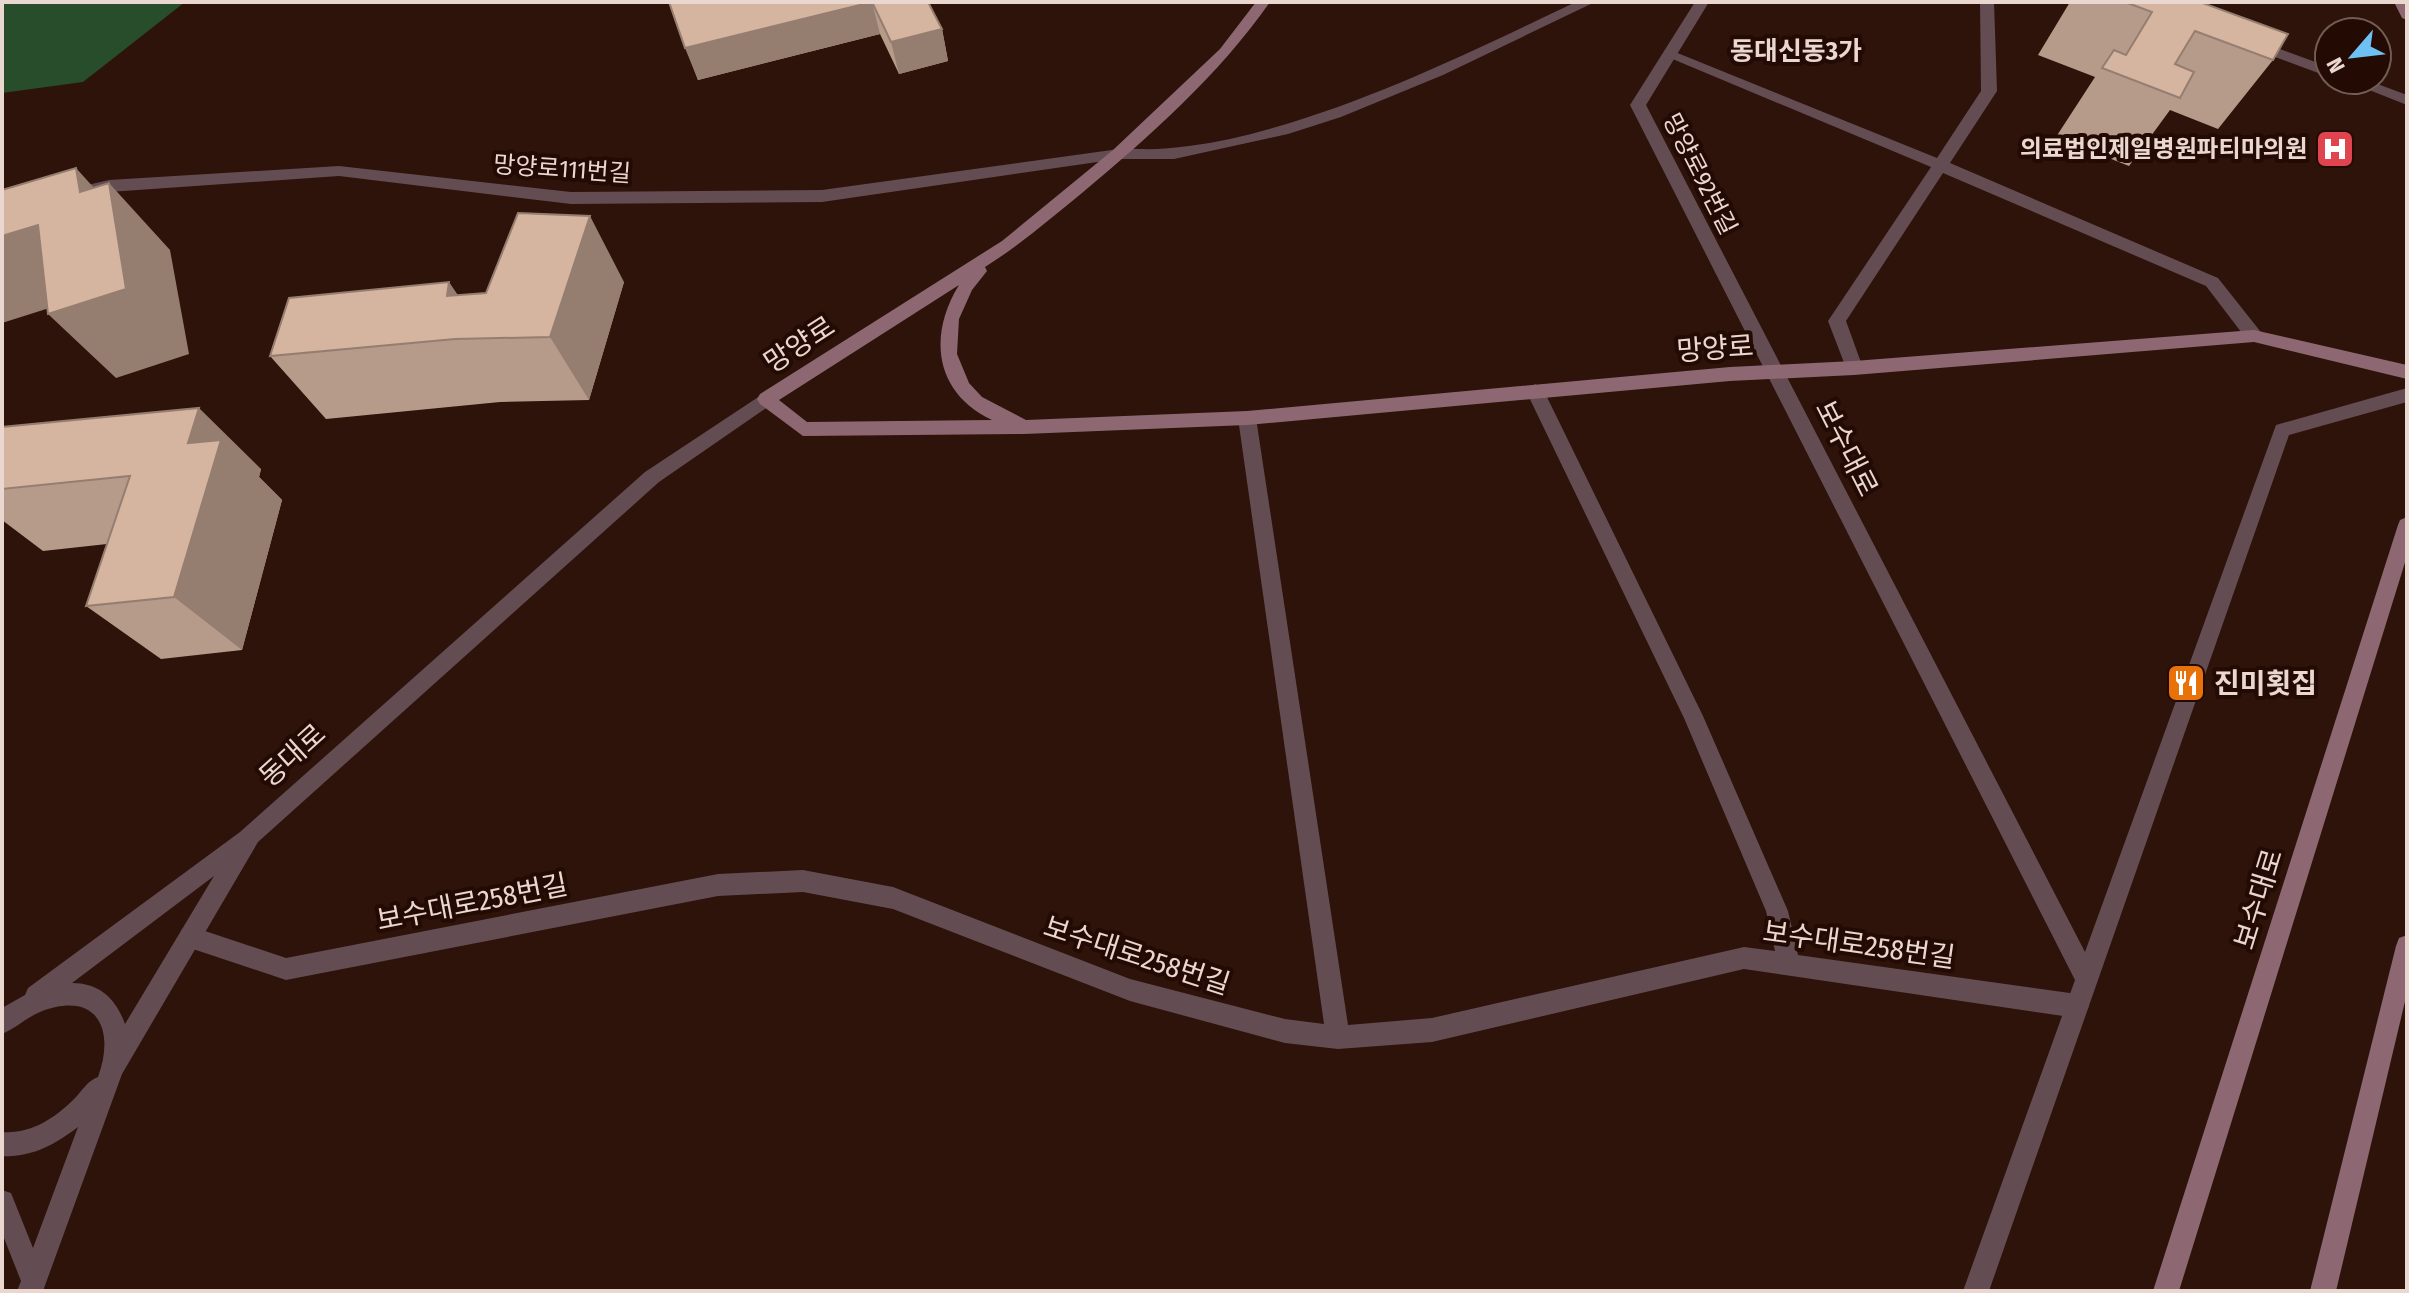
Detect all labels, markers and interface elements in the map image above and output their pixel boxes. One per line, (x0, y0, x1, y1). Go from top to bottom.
north arrow (2313, 16, 2393, 96)
district label: 동대신동3가 (1730, 36, 1862, 67)
text: N (2321, 53, 2351, 77)
street label: 망양로92번길 (1658, 109, 1742, 239)
hospital icon: 의료법인제일병원파티마의원 (2314, 128, 2356, 170)
place label: 의료법인제일병원파티마의원 (2020, 135, 2307, 163)
street label: 망양로111번길 (492, 150, 632, 188)
street label: 망양로 (758, 310, 841, 379)
street label: 망양로 (1675, 329, 1755, 368)
street label: 보수대로 (1808, 395, 1885, 502)
restaurant icon: 진미횟집 (2165, 662, 2207, 704)
place label: 진미횟집 (2214, 667, 2317, 700)
street label: 동대로 (253, 717, 332, 793)
street label: 보수대로 (2228, 845, 2289, 953)
street label: 보수대로258번길 (374, 868, 570, 937)
street label: 보수대로258번길 (1040, 910, 1234, 1001)
street label: 보수대로258번길 (1761, 915, 1957, 974)

